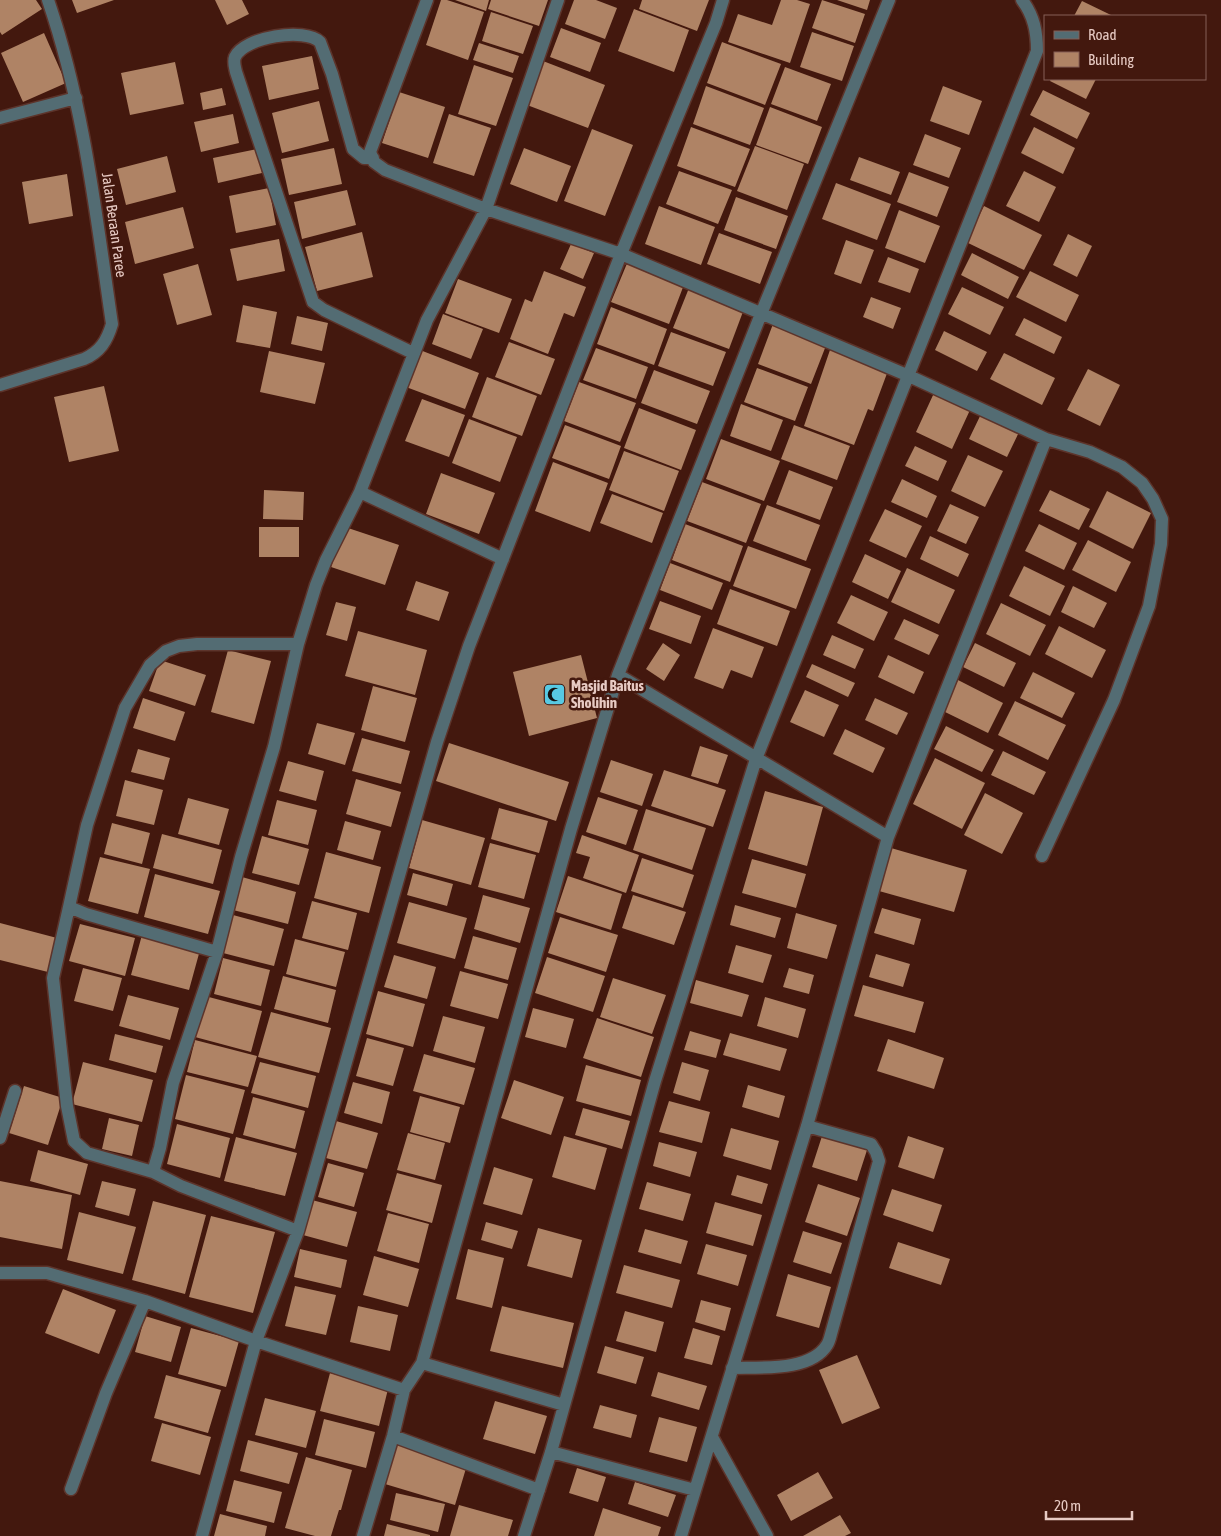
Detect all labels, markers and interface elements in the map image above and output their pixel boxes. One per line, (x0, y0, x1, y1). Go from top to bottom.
legend (1044, 15, 1206, 80)
text: Road (1088, 26, 1117, 43)
text: Building (1088, 51, 1134, 68)
street label: Jalan Beraan Paree (99, 172, 130, 278)
place label: Masjid Baitus Sholihin (571, 677, 644, 711)
mosque icon: Masjid Baitus Sholihin (543, 683, 567, 707)
scale bar (1046, 1488, 1132, 1520)
text: 20 m (1054, 1497, 1081, 1514)

